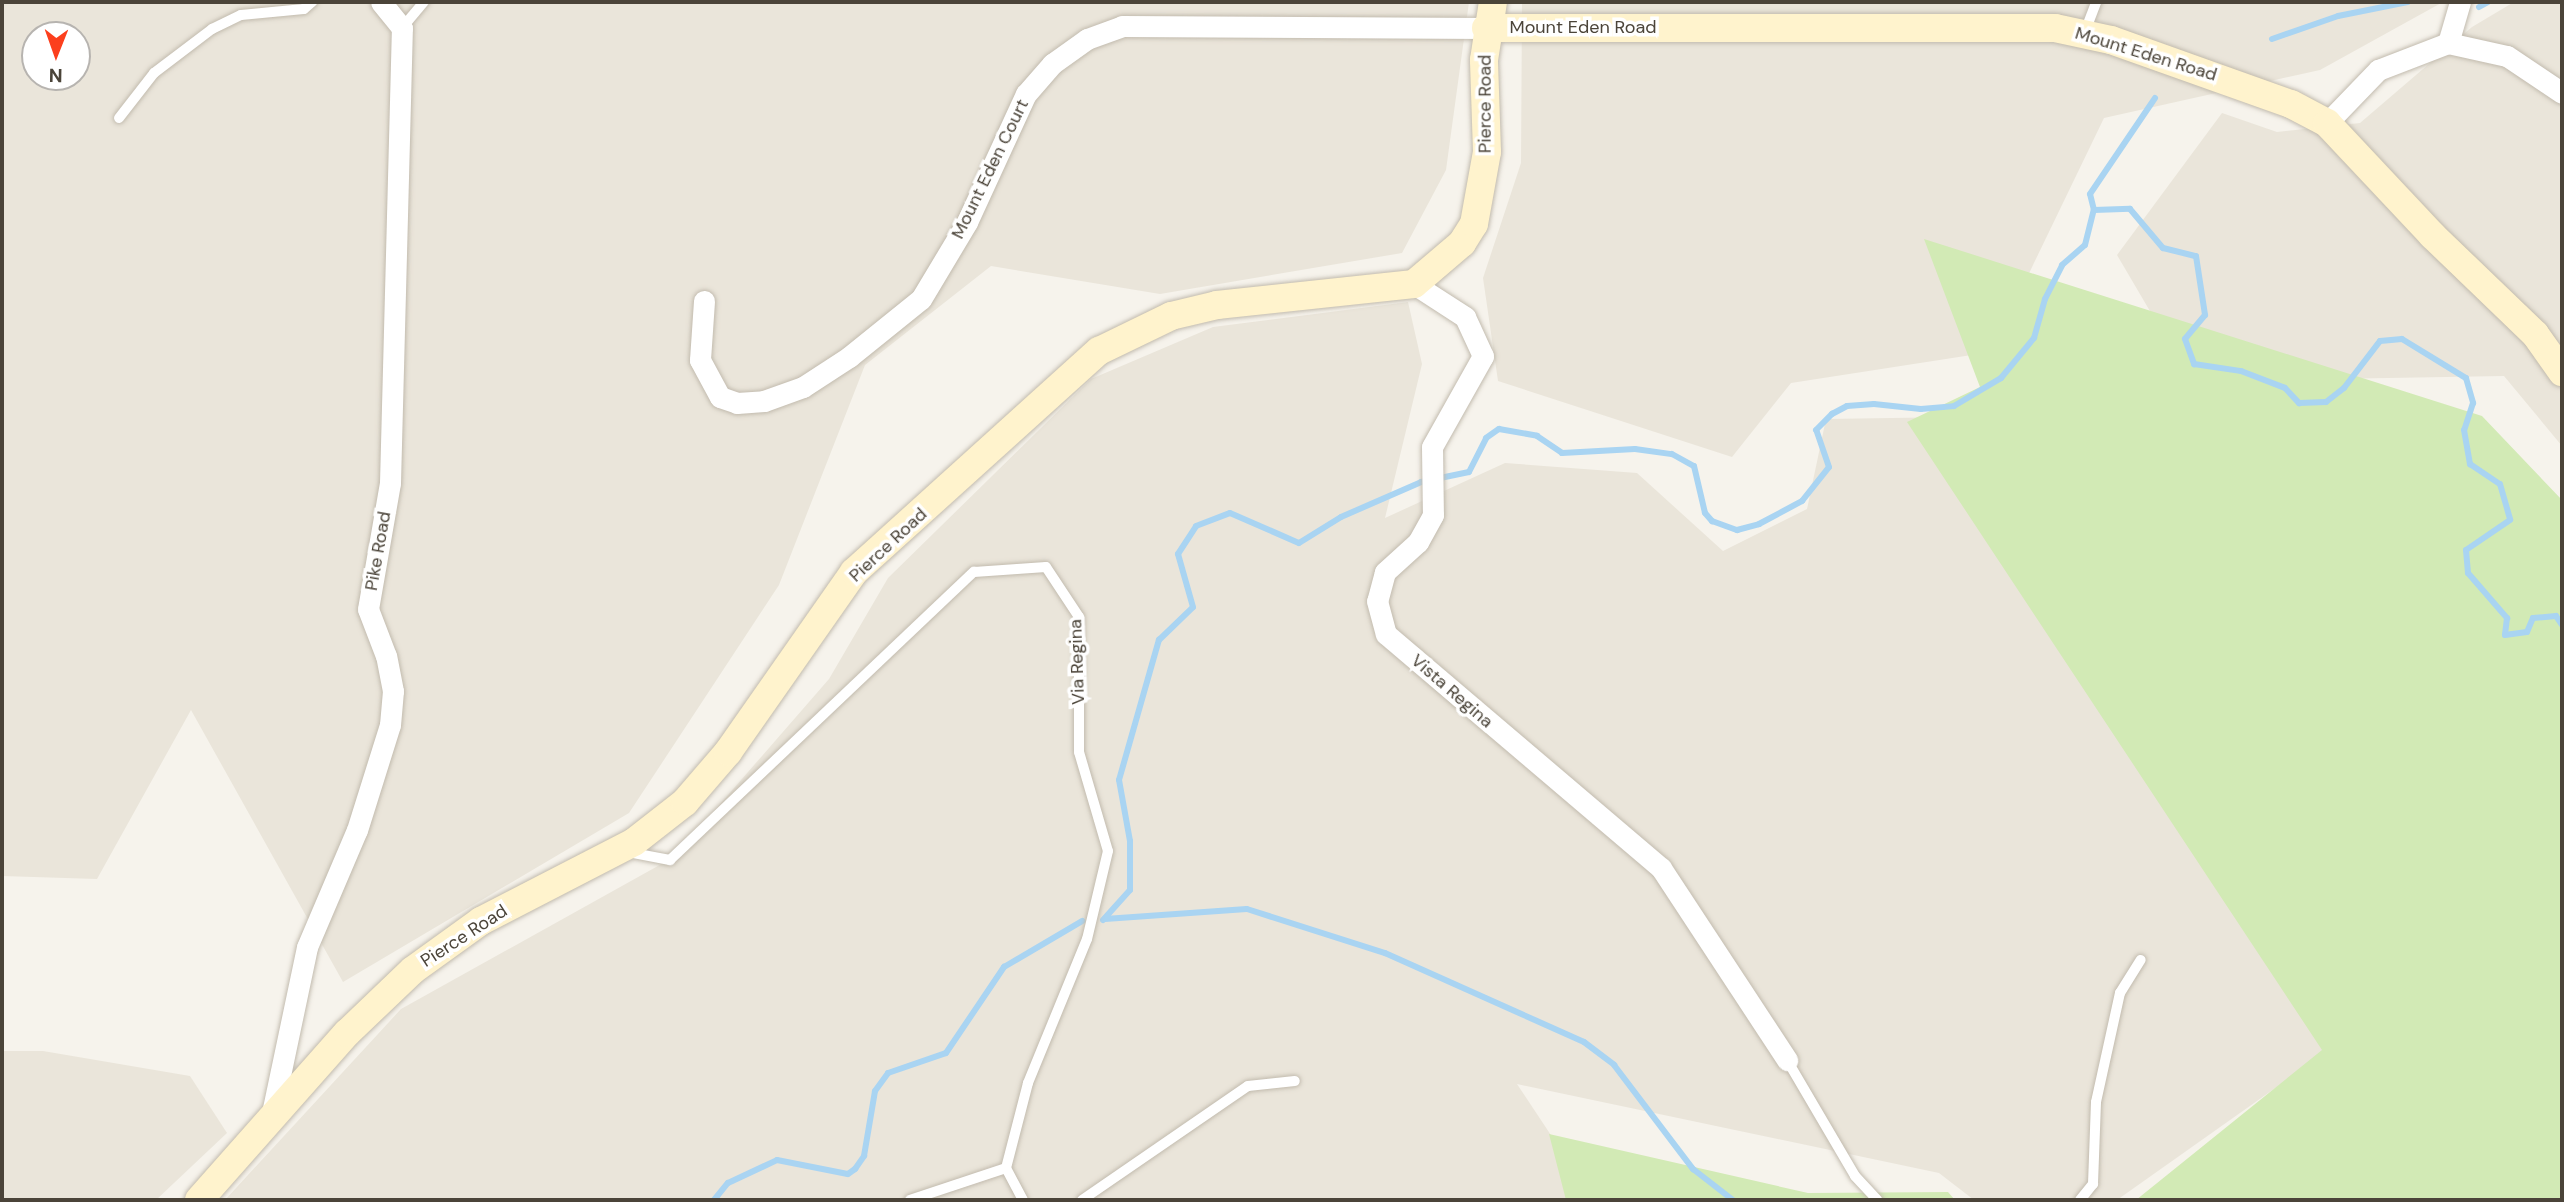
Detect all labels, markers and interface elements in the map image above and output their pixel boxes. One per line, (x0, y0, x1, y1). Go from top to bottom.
street label: Mount Eden Road (1509, 16, 1657, 38)
north arrow (21, 21, 91, 91)
street label: Mount Eden Road (2073, 22, 2219, 86)
street label: Pierce Road (1474, 55, 1496, 153)
text: N (49, 63, 63, 88)
street label: Mount Eden Court (947, 96, 1033, 242)
street label: Pierce Road (845, 504, 931, 586)
street label: Pike Road (360, 510, 396, 592)
street label: Via Regina (1065, 619, 1089, 705)
street label: Vista Regina (1407, 650, 1497, 732)
street label: Pierce Road (417, 900, 511, 972)

